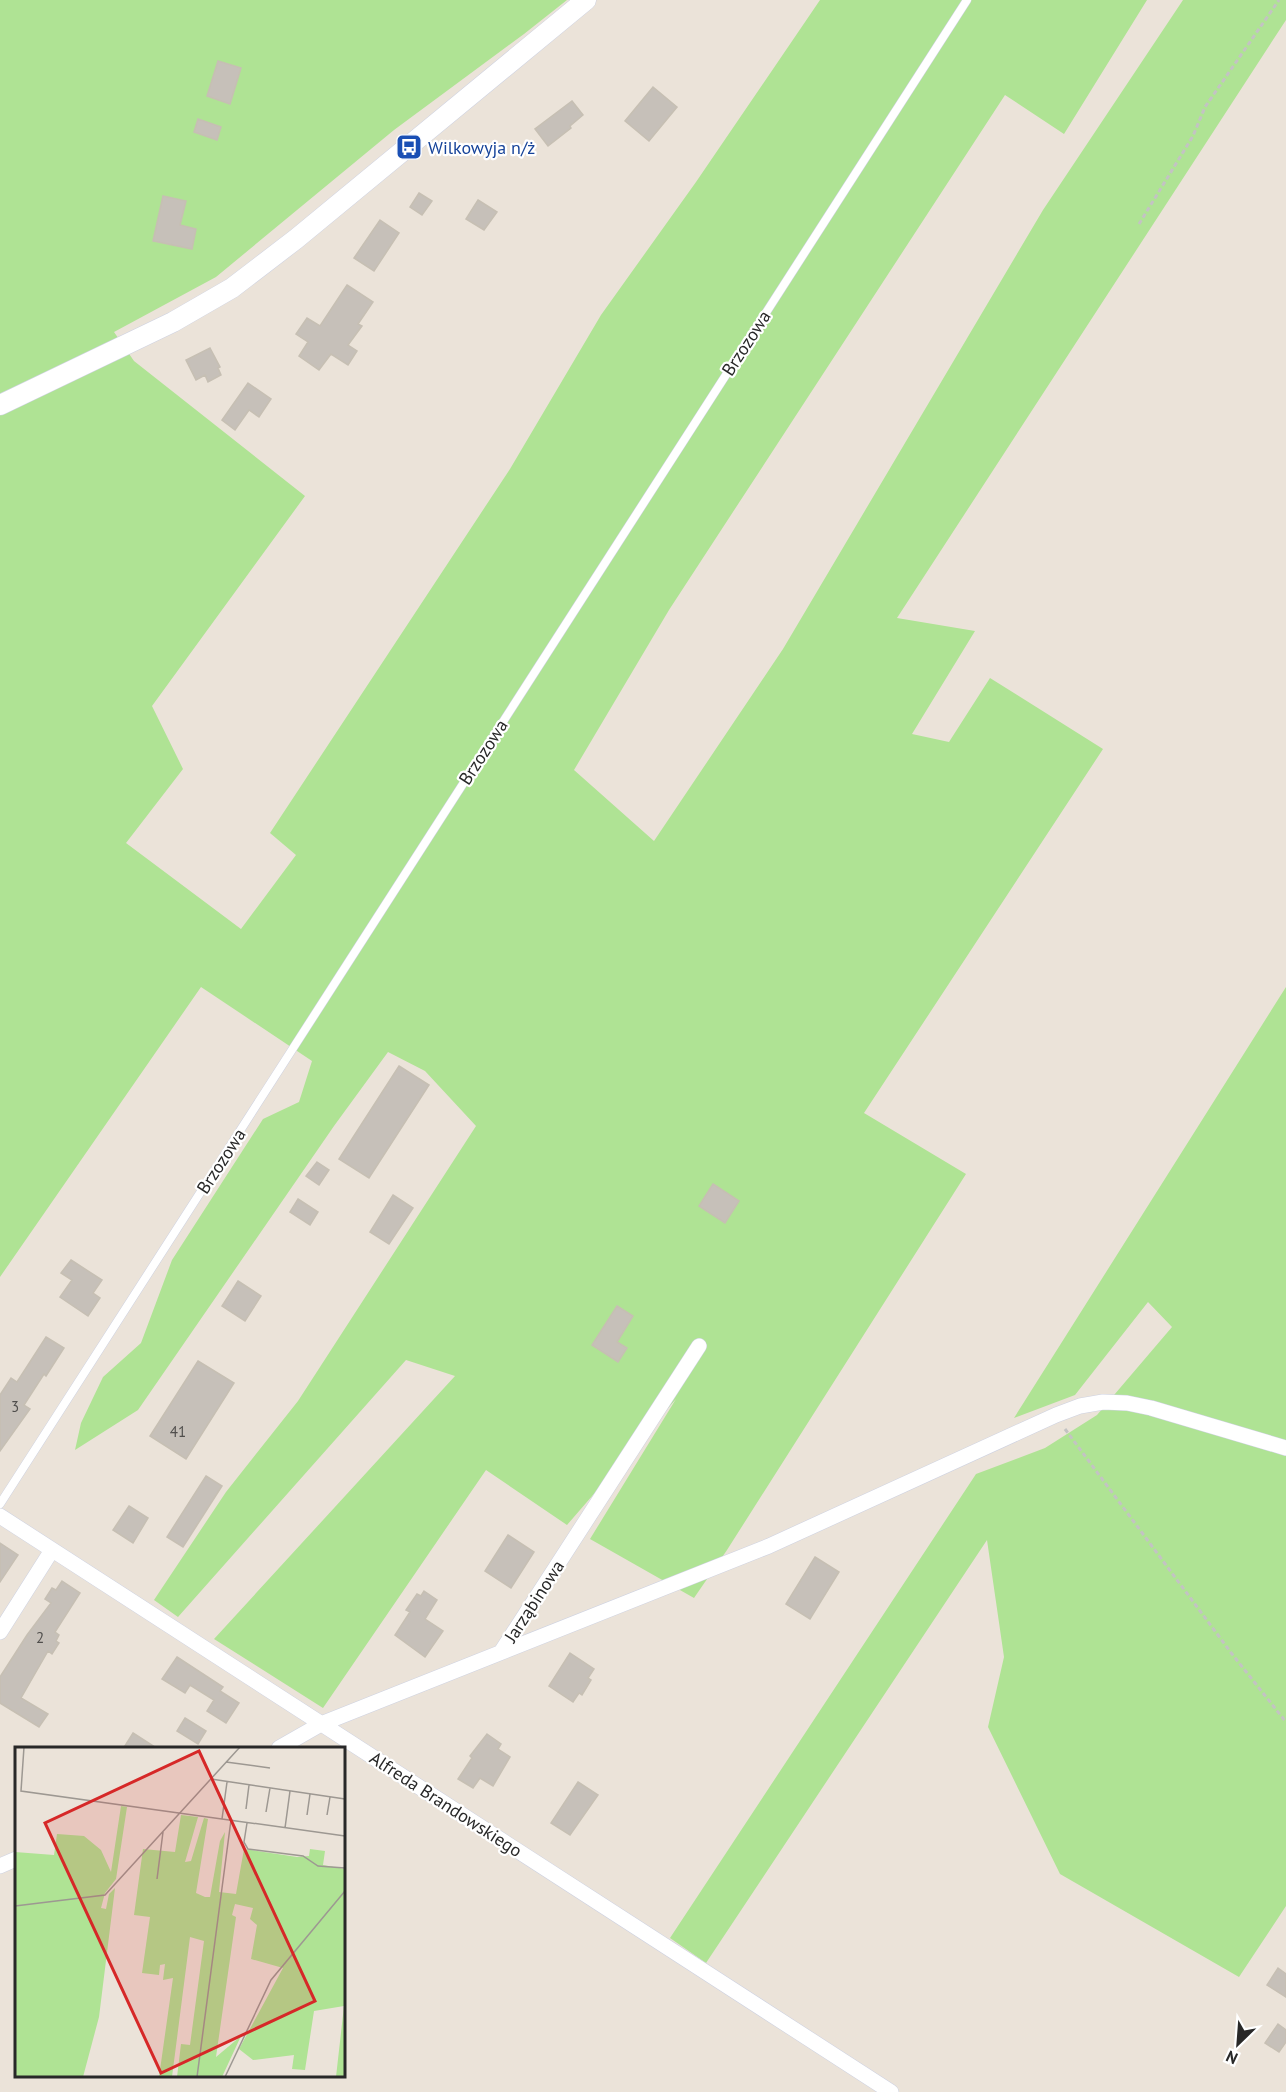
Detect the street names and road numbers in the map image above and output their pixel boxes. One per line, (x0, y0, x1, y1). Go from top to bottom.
street label: Brzozowa (716, 306, 776, 380)
street label: Brzozowa (453, 715, 513, 789)
street label: Brzozowa (191, 1124, 251, 1198)
street label: Jarząbinowa (498, 1556, 569, 1647)
street label: Alfreda Brandowskiego (365, 1746, 527, 1862)

